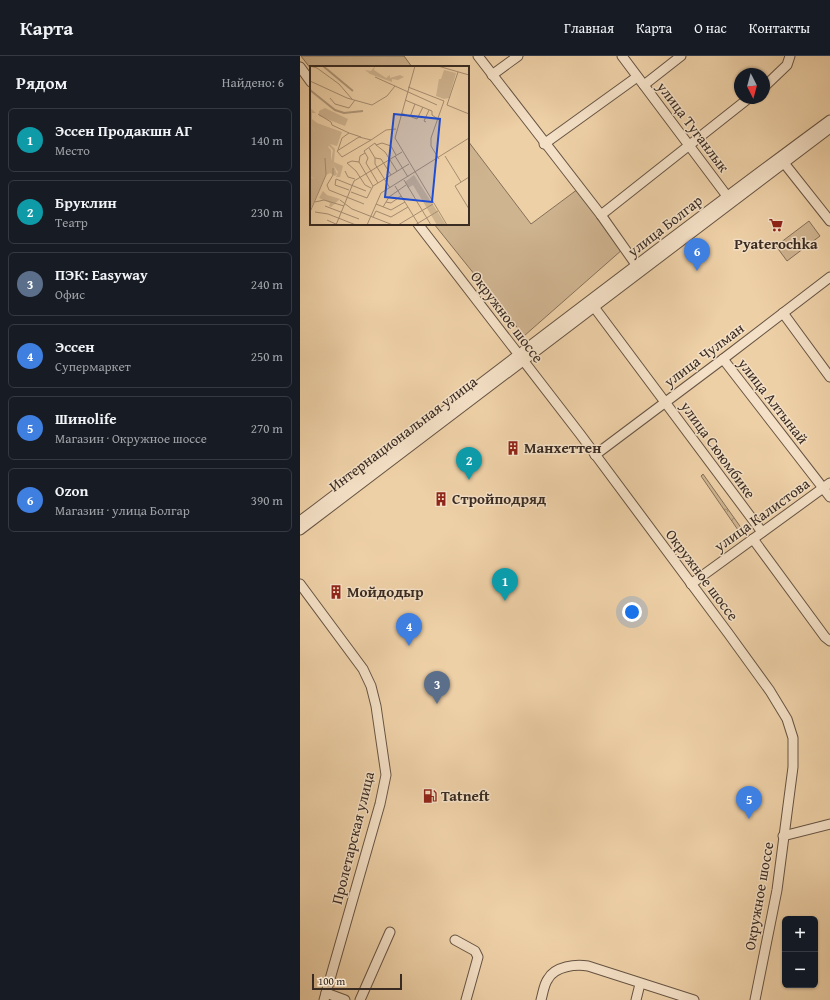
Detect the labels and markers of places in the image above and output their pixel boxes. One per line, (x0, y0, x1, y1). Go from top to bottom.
supermarket icon: Pyaterochka (768, 217, 784, 233)
place label: Pyaterochka (734, 233, 818, 254)
pin: 6 (684, 238, 710, 271)
place label: Манхеттен (524, 437, 601, 458)
building icon: Манхеттен (505, 440, 521, 456)
pin: 2 (456, 447, 482, 480)
place label: Стройподряд (452, 488, 546, 509)
building icon: Стройподряд (433, 491, 449, 507)
pin: 1 (492, 568, 518, 601)
place label: Мойдодыр (347, 581, 424, 602)
building icon: Мойдодыр (328, 584, 344, 600)
pin: 4 (396, 613, 422, 646)
pin: 3 (424, 671, 450, 704)
place label: Tatneft (441, 785, 490, 806)
pin: 5 (736, 786, 762, 819)
fuel station icon: Tatneft (422, 788, 438, 804)

